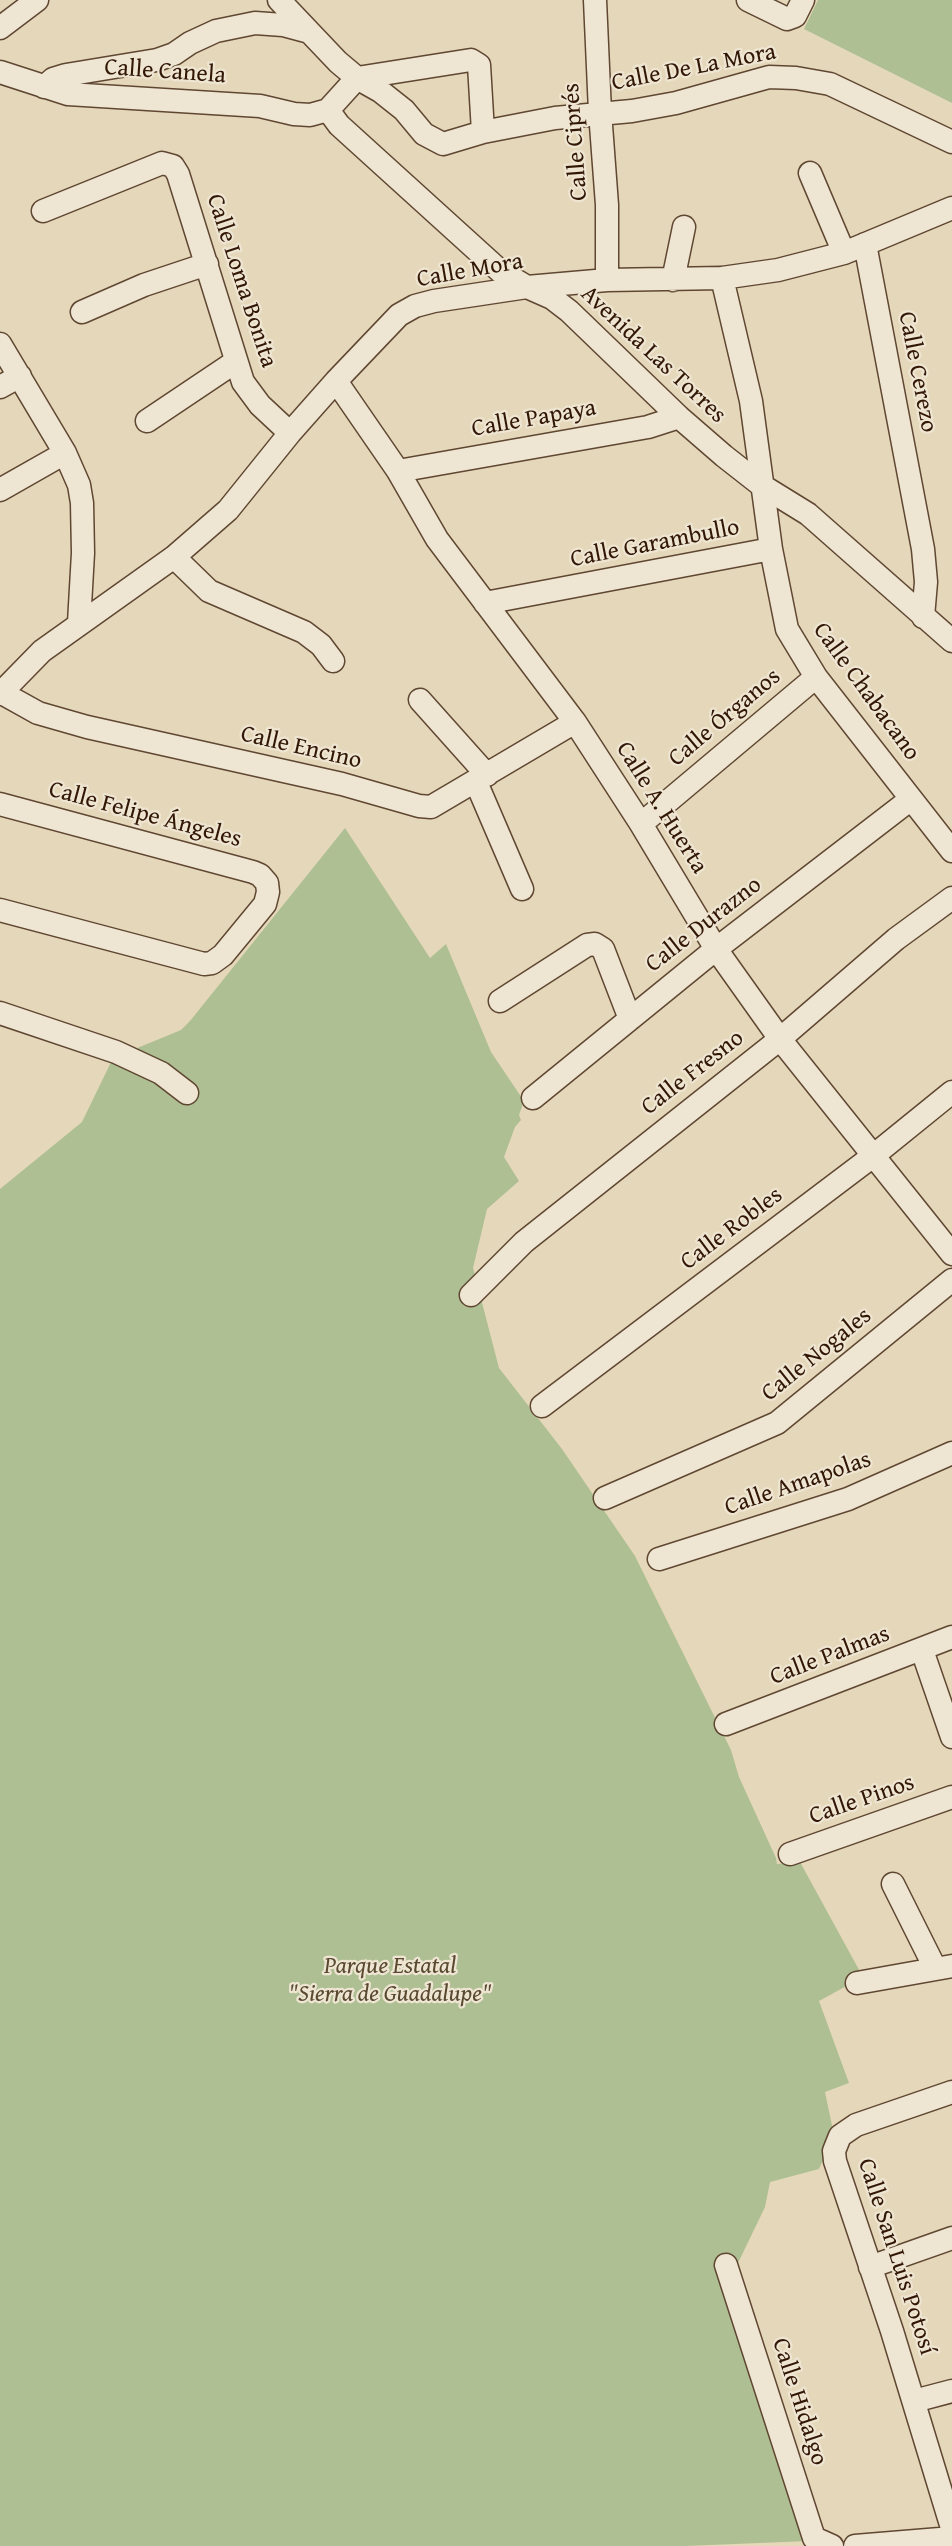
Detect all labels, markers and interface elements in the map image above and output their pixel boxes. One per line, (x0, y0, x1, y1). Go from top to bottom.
street label: Calle De La Mora (609, 38, 779, 98)
street label: Calle Canela (103, 53, 227, 91)
street label: Calle Ciprés (558, 82, 594, 202)
street label: Calle Loma Bonita (199, 191, 283, 371)
street label: Calle Mora (415, 247, 525, 295)
street label: Avenida Las Torres (574, 280, 732, 430)
street label: Calle Cerezo (891, 309, 943, 435)
street label: Calle Papaya (470, 394, 598, 444)
street label: Calle Garambullo (568, 513, 742, 575)
street label: Calle Chabacano (806, 617, 926, 767)
street label: Calle Órganos (663, 663, 787, 773)
street label: Calle Encino (238, 720, 364, 776)
street label: Calle A. Huerta (609, 737, 713, 879)
street label: Calle Felipe Ángeles (46, 775, 244, 855)
street label: Calle Durazno (640, 871, 768, 979)
street label: Calle Fresno (636, 1024, 750, 1122)
street label: Calle Robles (675, 1181, 789, 1277)
street label: Calle Nogales (756, 1302, 878, 1408)
street label: Calle Amapolas (721, 1446, 875, 1522)
street label: Calle Palmas (766, 1620, 894, 1692)
street label: Calle Pinos (806, 1769, 918, 1831)
park label: Parque Estatal "Sierra de Guadalupe" (288, 1953, 492, 2009)
street label: Calle San Luis Potosí (851, 2155, 941, 2359)
street label: Calle Hidalgo (765, 2335, 833, 2469)

